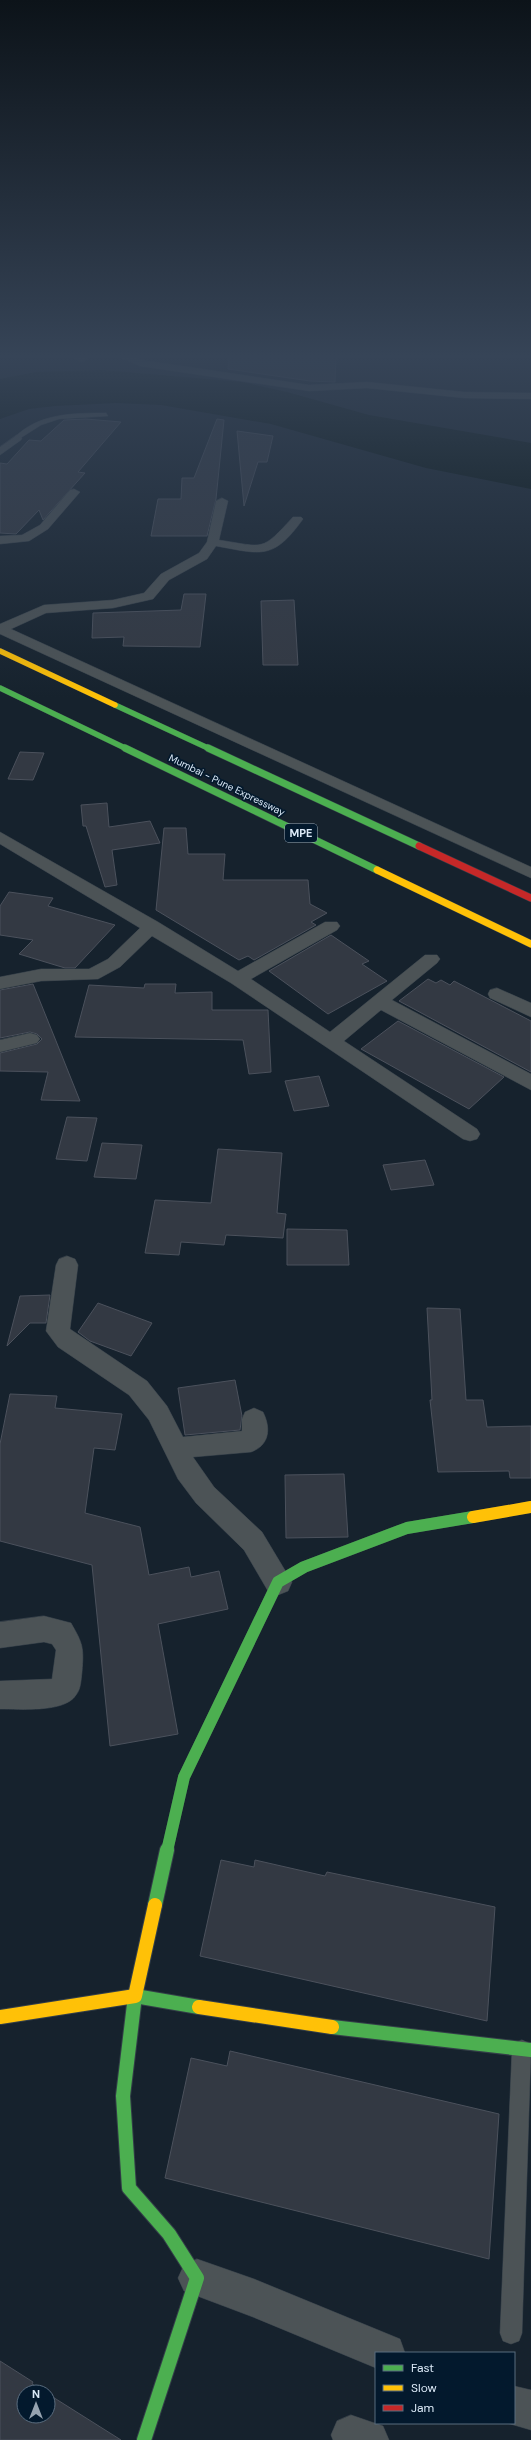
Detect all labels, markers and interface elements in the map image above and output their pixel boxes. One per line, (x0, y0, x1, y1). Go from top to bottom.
street label: Mumbai - Pune Expressway (167, 751, 288, 819)
road number: MPE (285, 824, 317, 842)
legend (375, 2352, 515, 2424)
text: Fast (411, 2360, 434, 2376)
text: Slow (411, 2380, 437, 2396)
north arrow (16, 2384, 56, 2424)
text: N (32, 2387, 40, 2401)
text: Jam (411, 2400, 434, 2416)

